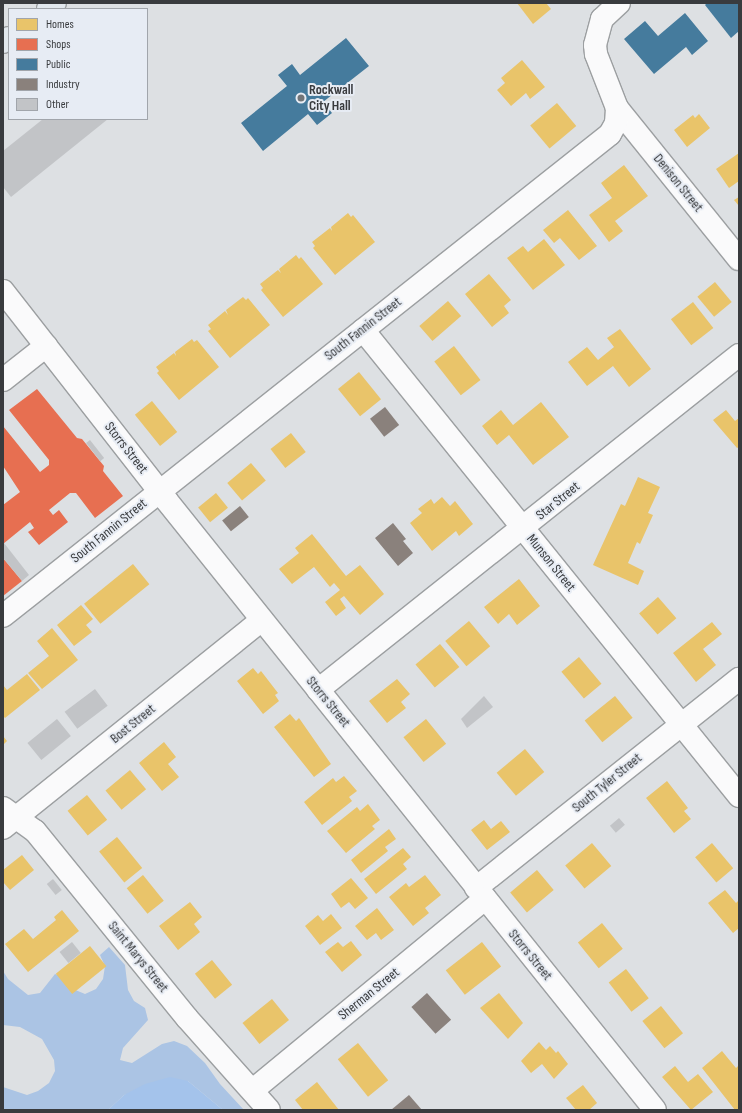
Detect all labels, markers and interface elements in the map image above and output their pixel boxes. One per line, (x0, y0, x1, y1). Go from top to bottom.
legend (8, 8, 148, 120)
text: Homes (46, 17, 74, 32)
text: Shops (46, 37, 71, 52)
text: Public (46, 57, 71, 72)
text: Industry (46, 77, 80, 92)
place label: Rockwall City Hall (309, 82, 353, 114)
marker: Rockwall City Hall (296, 93, 306, 103)
text: Other (46, 97, 69, 112)
street label: Denison Street (650, 151, 706, 215)
street label: South Fannin Street (321, 294, 405, 364)
street label: Storrs Street (101, 419, 151, 477)
street label: Star Street (533, 478, 583, 524)
street label: South Fannin Street (68, 495, 150, 567)
street label: Munson Street (523, 531, 579, 595)
street label: Storrs Street (302, 673, 354, 731)
street label: Bost Street (107, 701, 159, 747)
street label: South Tyler Street (569, 750, 645, 816)
street label: Saint Marys Street (104, 918, 172, 996)
street label: Storrs Street (504, 926, 556, 984)
street label: Sherman Street (335, 964, 403, 1024)

